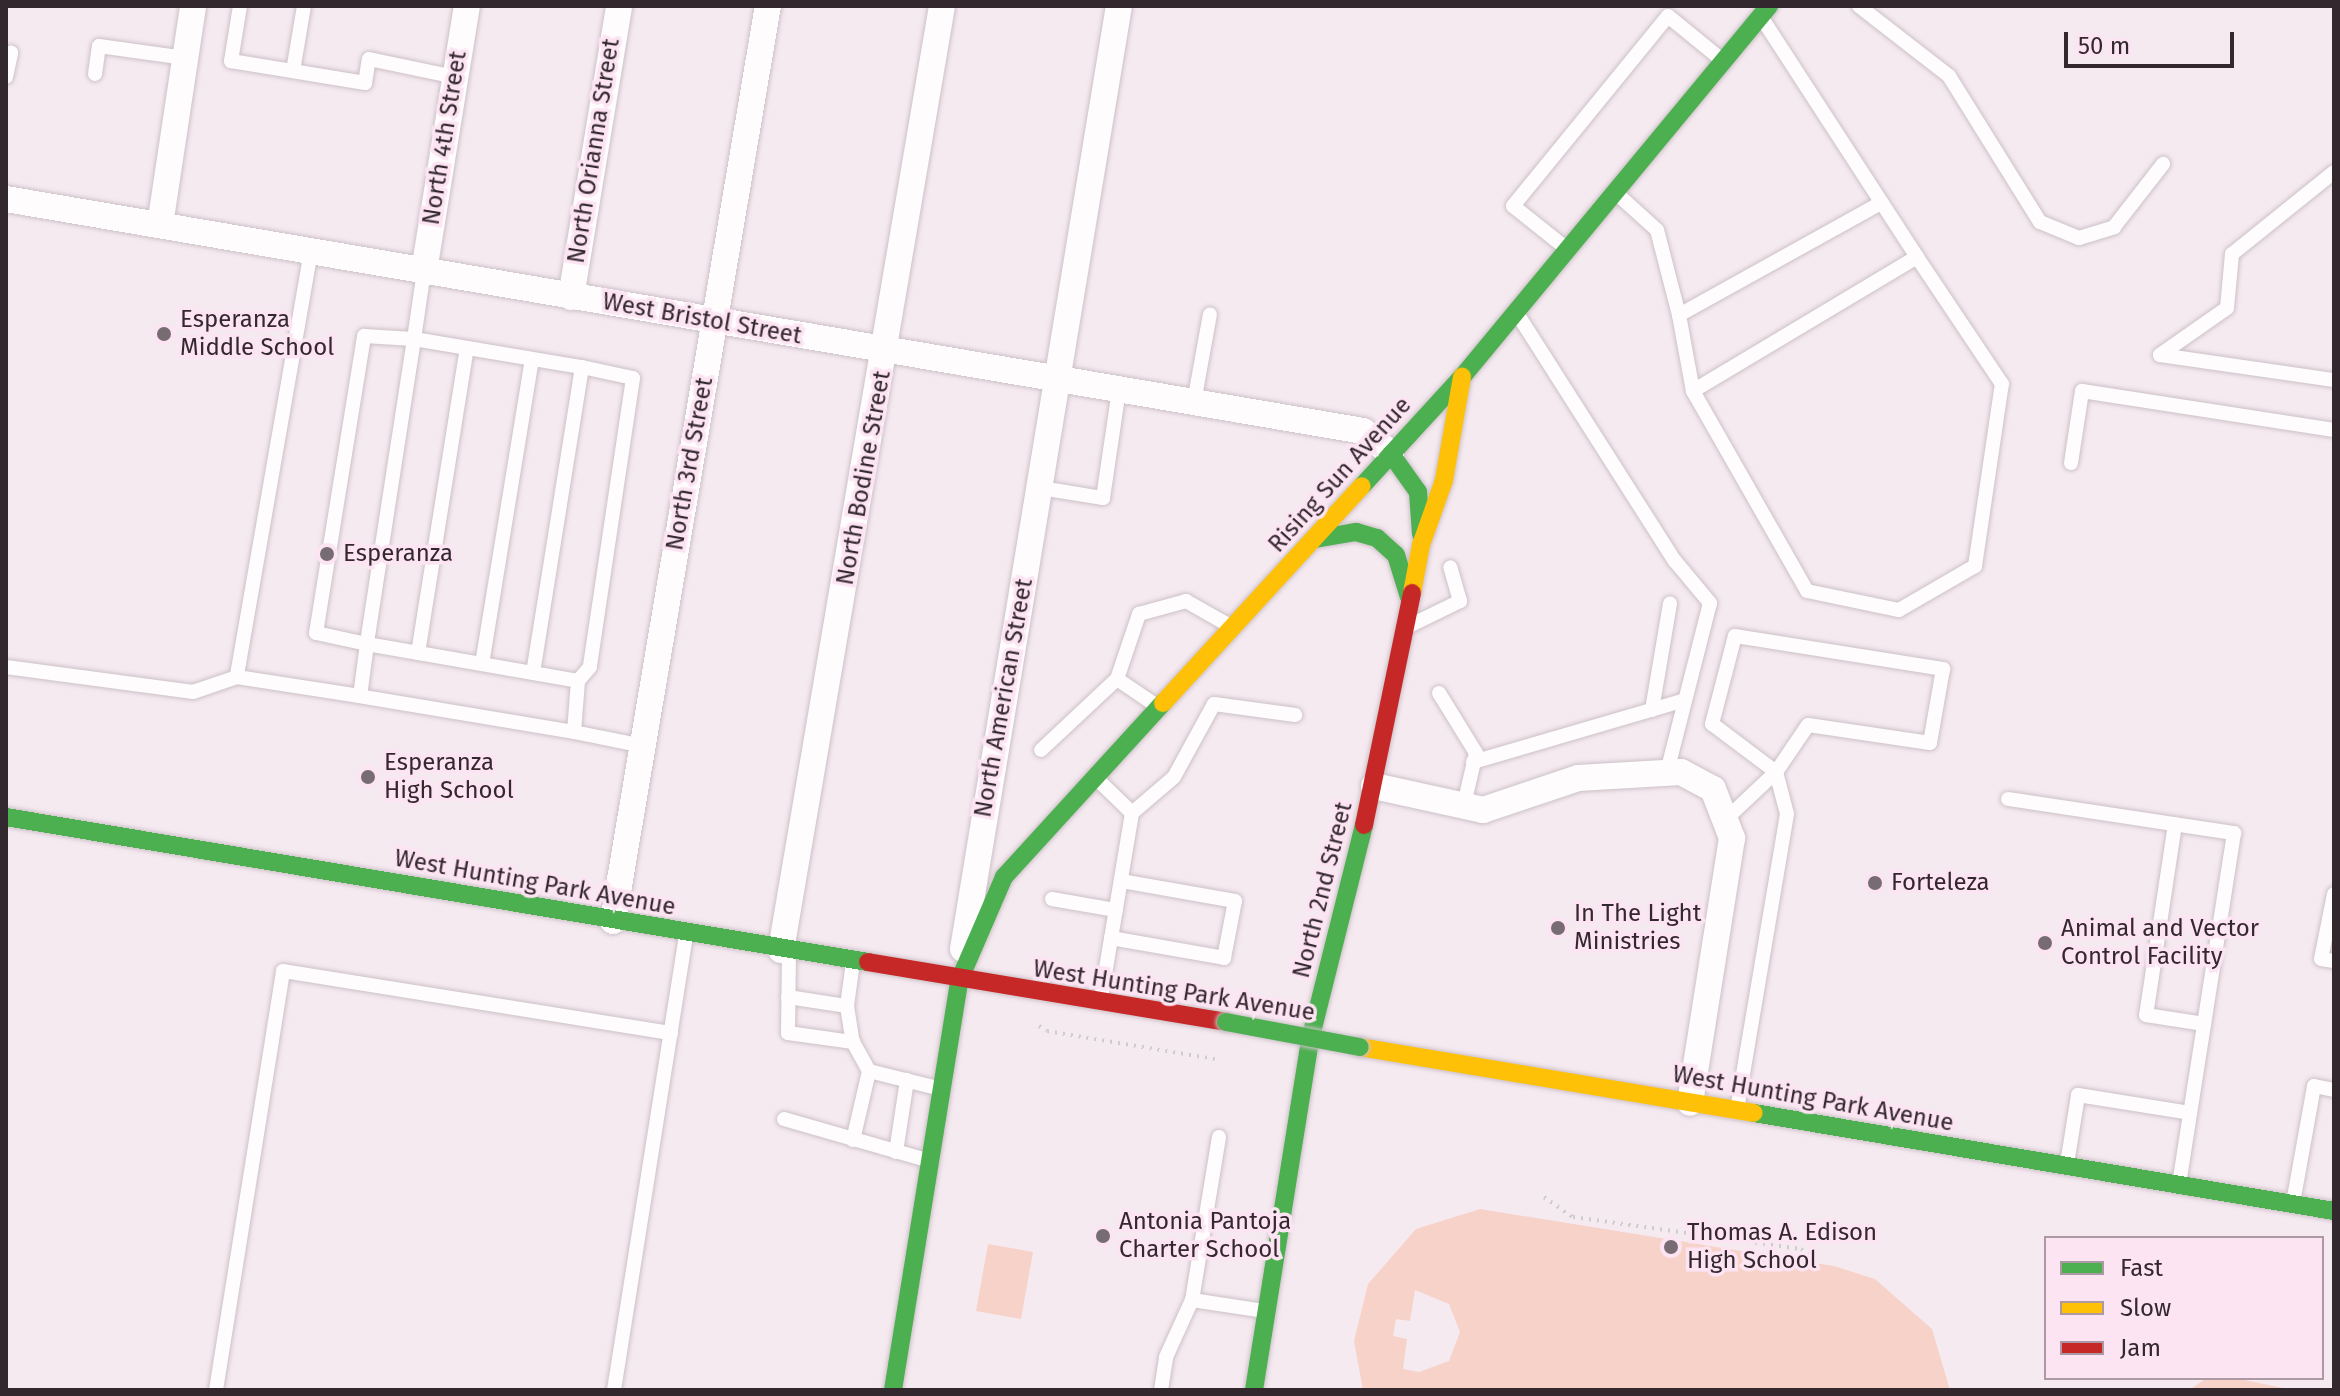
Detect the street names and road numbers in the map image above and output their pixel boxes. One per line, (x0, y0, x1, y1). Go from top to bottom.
street label: North Orianna Street (562, 37, 626, 265)
street label: North 4th Street (417, 49, 473, 227)
street label: West Bristol Street (600, 287, 804, 351)
street label: North Bodine Street (831, 369, 897, 587)
street label: North 3rd Street (661, 375, 719, 553)
street label: Rising Sun Avenue (1263, 391, 1417, 559)
street label: North American Street (969, 576, 1039, 820)
street label: North 2nd Street (1287, 799, 1359, 981)
street label: West Hunting Park Avenue (392, 844, 678, 922)
street label: West Hunting Park Avenue (1031, 954, 1317, 1028)
street label: West Hunting Park Avenue (1670, 1060, 1956, 1138)

